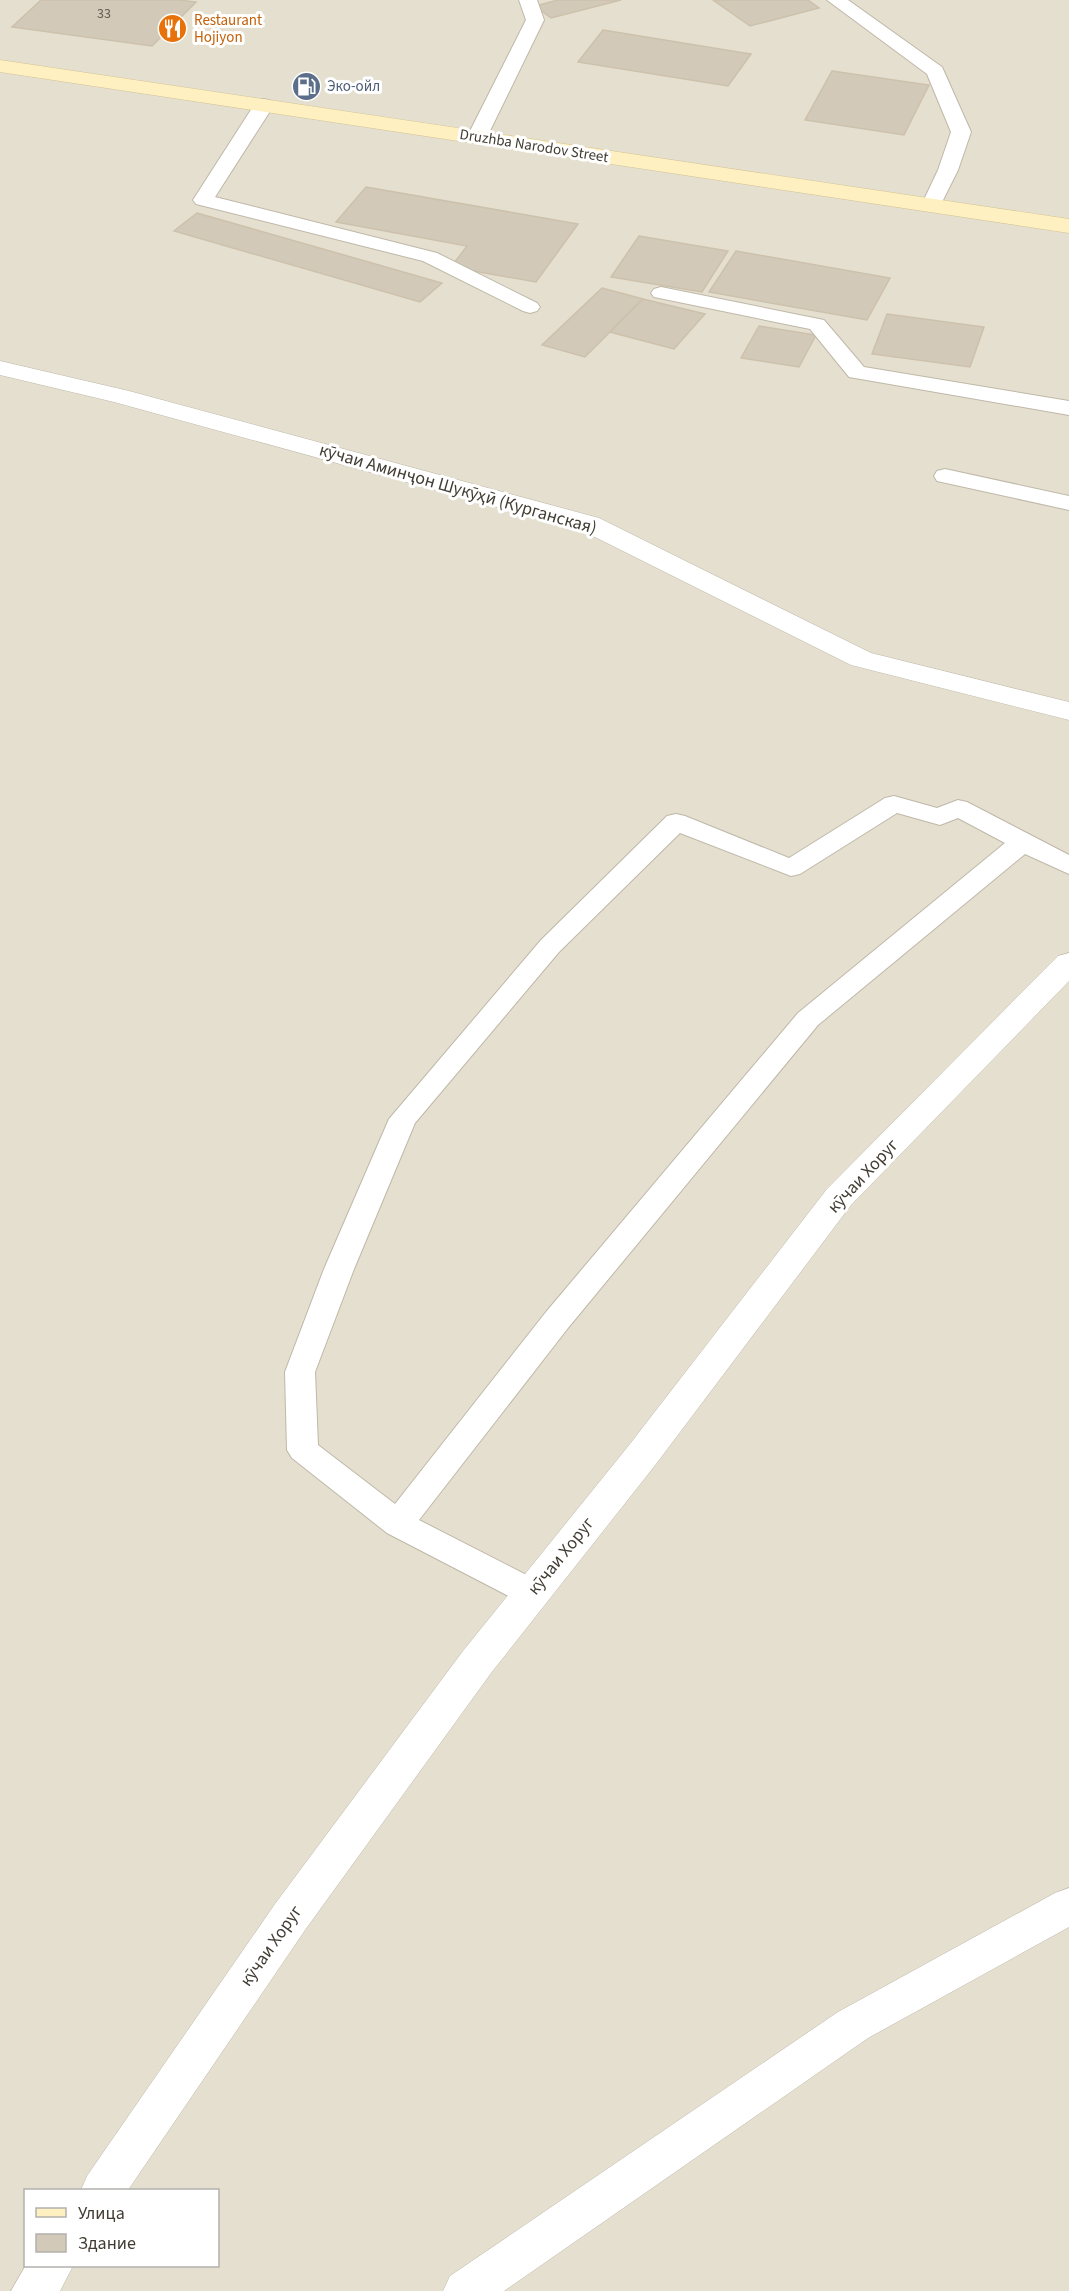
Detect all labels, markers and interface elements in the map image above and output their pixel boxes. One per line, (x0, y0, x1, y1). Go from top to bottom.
house number: 33 (97, 4, 111, 24)
place label: Restaurant Hojiyon (194, 10, 262, 48)
restaurant icon: Restaurant Hojiyon (157, 13, 189, 45)
fuel station icon: Эко-ойл (290, 70, 322, 102)
place label: Эко-ойл (327, 76, 380, 97)
street label: Druzhba Narodov Street (458, 124, 610, 168)
street label: кӯчаи Аминҷон Шукӯҳӣ (Курганская) (316, 437, 600, 541)
street label: кӯчаи Хоруг (822, 1133, 904, 1219)
street label: кӯчаи Хоруг (522, 1512, 600, 1600)
street label: кӯчаи Хоруг (234, 1900, 308, 1992)
legend (24, 2189, 219, 2267)
text: Улица (78, 2201, 125, 2226)
text: Здание (78, 2231, 136, 2256)

